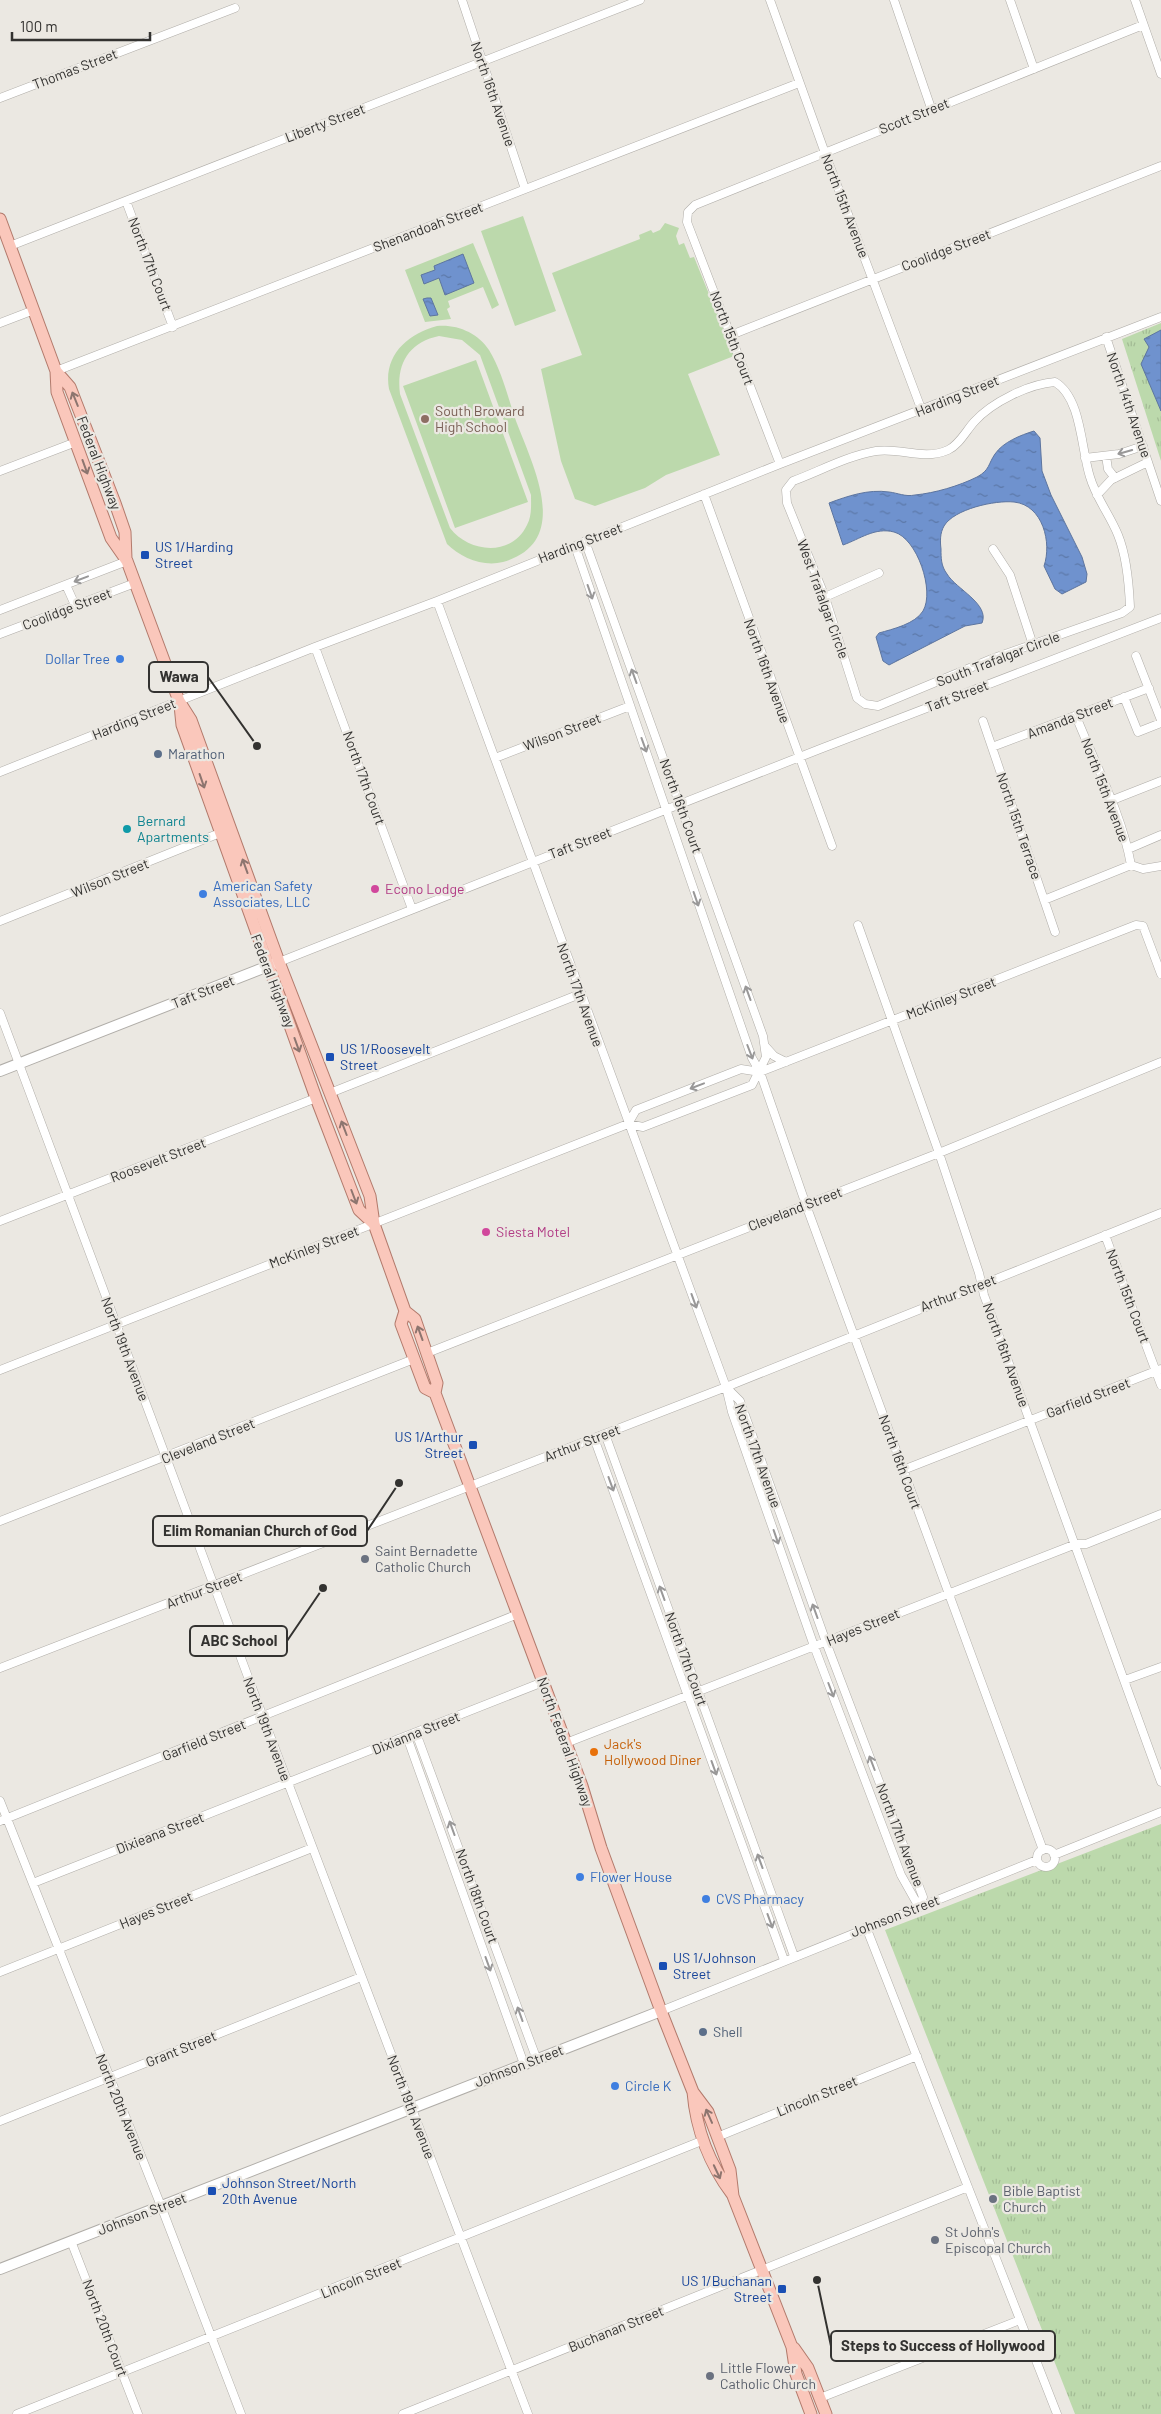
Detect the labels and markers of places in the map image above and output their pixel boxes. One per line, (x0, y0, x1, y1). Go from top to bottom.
place label: South Broward High School (435, 402, 525, 435)
marker: South Broward High School (419, 413, 431, 425)
place label: US 1/Harding Street (155, 538, 233, 571)
marker: US 1/Harding Street (139, 549, 151, 561)
place label: Dollar Tree (45, 650, 110, 667)
marker: Dollar Tree (114, 653, 126, 665)
callout: Wawa (149, 662, 208, 692)
place label: Marathon (168, 745, 225, 762)
marker: Marathon (152, 748, 164, 760)
place label: Bernard Apartments (137, 812, 209, 845)
marker: Bernard Apartments (121, 823, 133, 835)
place label: American Safety Associates, LLC (213, 877, 313, 910)
place label: Econo Lodge (385, 880, 464, 897)
marker: Econo Lodge (369, 883, 381, 895)
marker: American Safety Associates, LLC (197, 888, 209, 900)
place label: US 1/Roosevelt Street (340, 1040, 431, 1073)
marker: US 1/Roosevelt Street (324, 1051, 336, 1063)
place label: Siesta Motel (496, 1223, 570, 1240)
marker: Siesta Motel (480, 1226, 492, 1238)
place label: US 1/Arthur Street (395, 1428, 463, 1461)
marker: US 1/Arthur Street (467, 1439, 479, 1451)
callout: Elim Romanian Church of God (153, 1516, 367, 1546)
place label: Saint Bernadette Catholic Church (375, 1542, 478, 1575)
marker: Saint Bernadette Catholic Church (359, 1553, 371, 1565)
callout: ABC School (190, 1626, 287, 1656)
place label: Jack's Hollywood Diner (604, 1735, 701, 1768)
marker: Jack's Hollywood Diner (588, 1746, 600, 1758)
place label: Flower House (590, 1868, 672, 1885)
marker: Flower House (574, 1871, 586, 1883)
place label: CVS Pharmacy (716, 1890, 805, 1907)
marker: CVS Pharmacy (700, 1893, 712, 1905)
place label: US 1/Johnson Street (673, 1949, 756, 1982)
marker: US 1/Johnson Street (657, 1960, 669, 1972)
place label: Shell (713, 2023, 743, 2040)
marker: Shell (697, 2026, 709, 2038)
place label: Circle K (625, 2077, 672, 2094)
marker: Circle K (609, 2080, 621, 2092)
place label: Johnson Street/North 20th Avenue (222, 2174, 356, 2207)
place label: Bible Baptist Church (1003, 2182, 1081, 2215)
marker: Johnson Street/North 20th Avenue (206, 2185, 218, 2197)
marker: Bible Baptist Church (987, 2193, 999, 2205)
place label: St John's Episcopal Church (945, 2223, 1051, 2256)
marker: St John's Episcopal Church (929, 2234, 941, 2246)
place label: US 1/Buchanan Street (681, 2272, 772, 2305)
marker: US 1/Buchanan Street (776, 2283, 788, 2295)
callout: Steps to Success of Hollywood (831, 2331, 1055, 2361)
place label: Little Flower Catholic Church (720, 2359, 816, 2392)
marker: Little Flower Catholic Church (704, 2370, 716, 2382)

